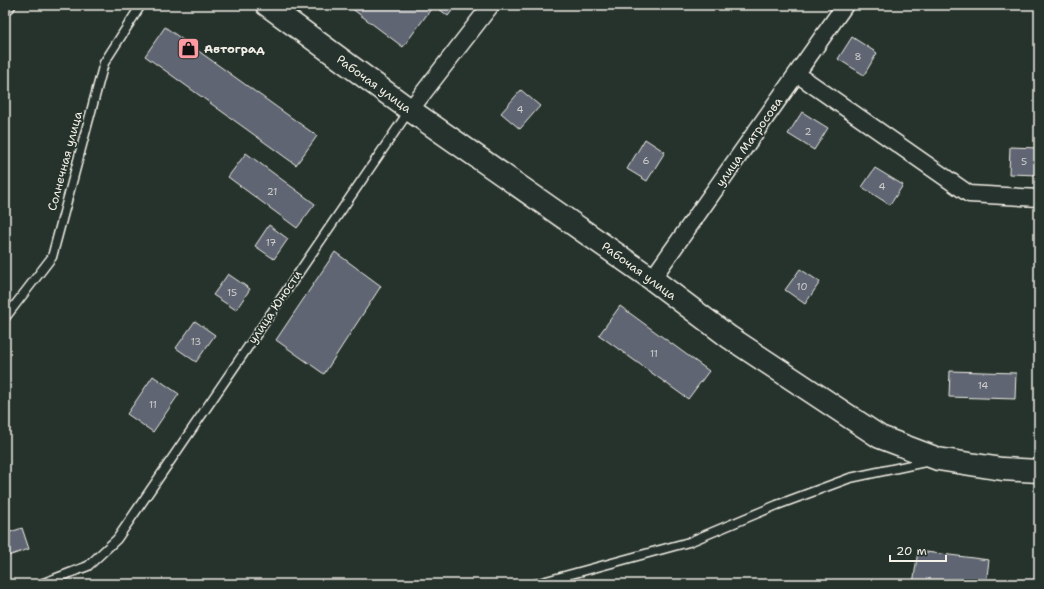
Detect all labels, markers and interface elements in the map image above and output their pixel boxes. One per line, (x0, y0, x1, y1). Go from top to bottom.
shop icon: Автоград (175, 36, 201, 62)
place label: Автоград (204, 41, 265, 57)
house number: 8 (855, 50, 862, 63)
street label: Рабочая улица (333, 51, 415, 117)
street label: улица Матросова (712, 94, 786, 190)
house number: 4 (517, 103, 524, 116)
street label: Солнечная улица (44, 109, 86, 212)
house number: 2 (805, 125, 812, 138)
house number: 6 (643, 154, 650, 167)
house number: 5 (1021, 155, 1027, 168)
house number: 4 (879, 180, 886, 193)
house number: 21 (267, 185, 277, 198)
house number: 17 (266, 236, 276, 249)
street label: Рабочая улица (598, 238, 680, 304)
street label: улица Юности (244, 267, 306, 347)
house number: 10 (797, 280, 807, 293)
house number: 15 (227, 286, 237, 299)
house number: 13 (191, 335, 201, 348)
house number: 11 (650, 347, 658, 360)
house number: 14 (978, 379, 988, 392)
house number: 11 (149, 398, 157, 411)
scale bar (890, 537, 946, 563)
text: 20 m (896, 543, 927, 559)

